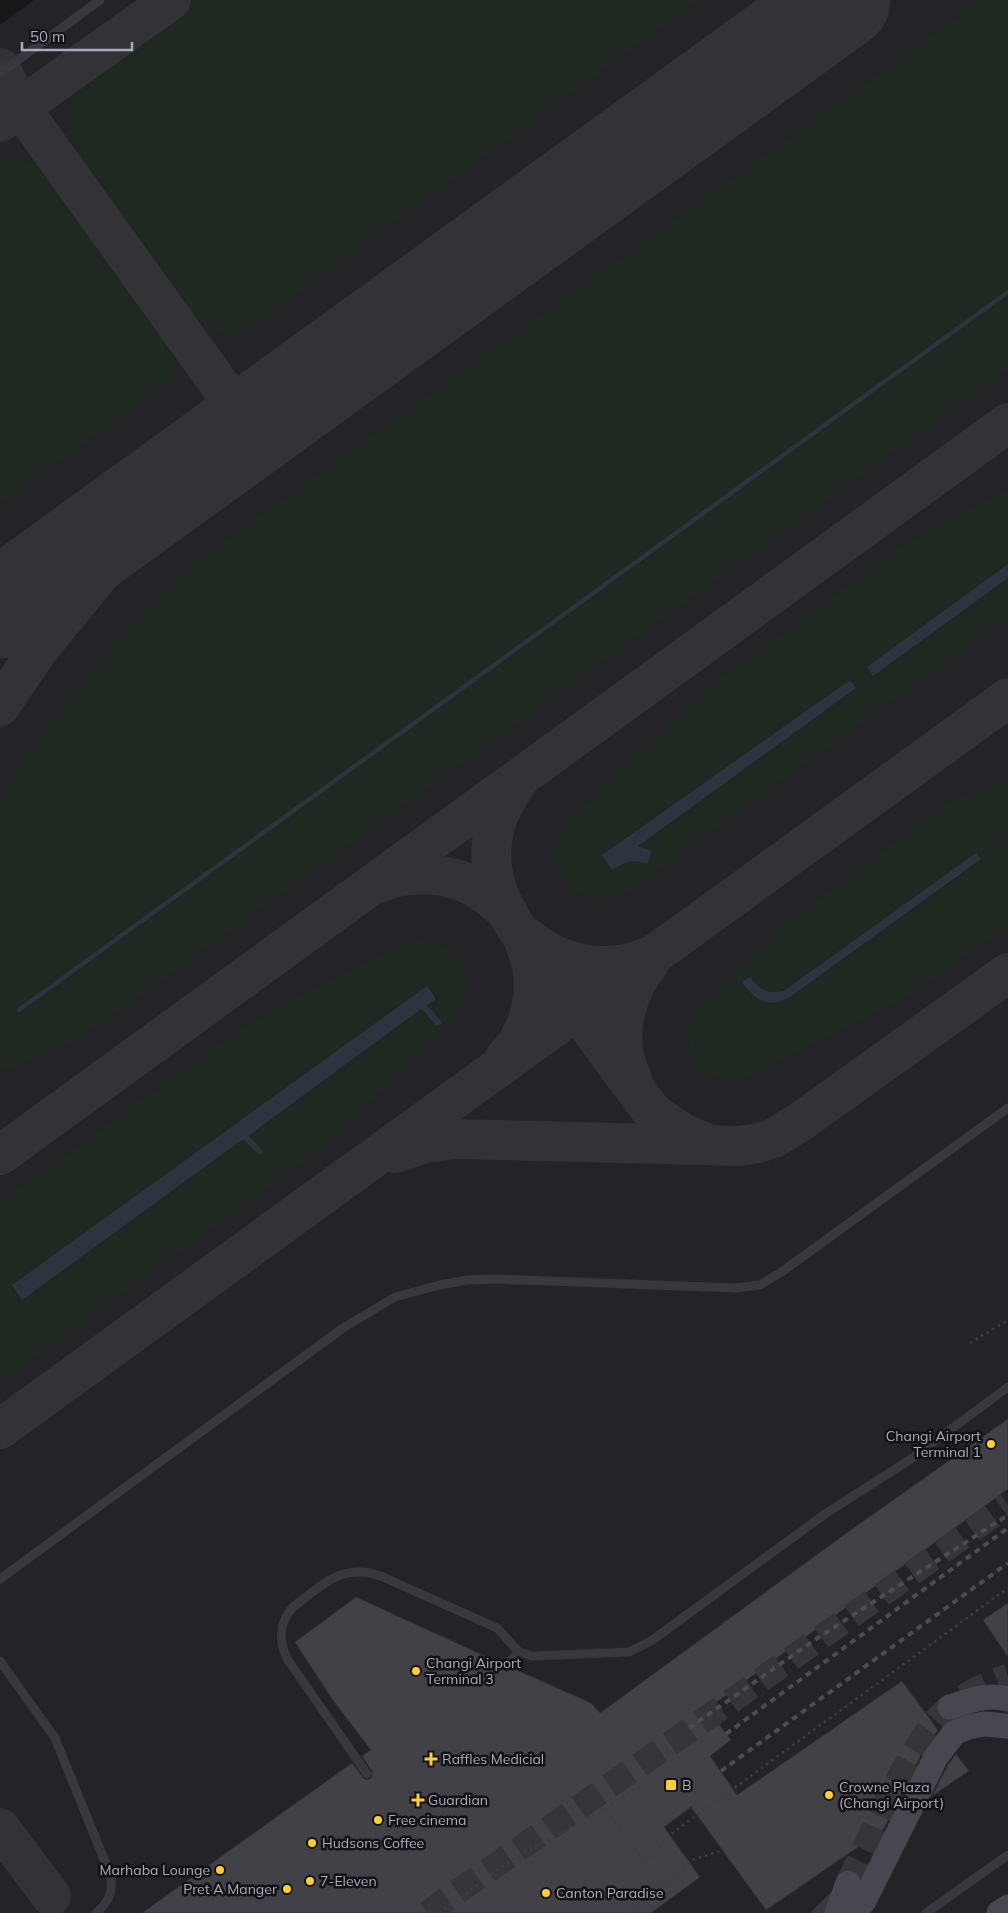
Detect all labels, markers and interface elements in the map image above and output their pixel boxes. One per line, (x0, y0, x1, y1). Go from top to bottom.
scale bar (22, 20, 132, 52)
text: 50 m (30, 27, 65, 46)
place label: Changi Airport Terminal 1 (886, 1427, 981, 1461)
marker: Changi Airport Terminal 1 (985, 1438, 997, 1450)
place label: Changi Airport Terminal 3 (426, 1654, 521, 1688)
marker: Changi Airport Terminal 3 (410, 1665, 422, 1677)
place label: Raffles Medicial (442, 1750, 544, 1768)
marker: Raffles Medicial (424, 1752, 438, 1766)
place label: B (682, 1776, 692, 1794)
marker: B (664, 1778, 678, 1792)
place label: Crowne Plaza (Changi Airport) (839, 1778, 944, 1812)
marker: Crowne Plaza (Changi Airport) (823, 1789, 835, 1801)
place label: Guardian (428, 1791, 488, 1809)
marker: Guardian (412, 1794, 424, 1806)
place label: Free cinema (388, 1811, 466, 1829)
marker: Free cinema (372, 1814, 384, 1826)
place label: Hudsons Coffee (322, 1834, 424, 1852)
marker: Hudsons Coffee (306, 1837, 318, 1849)
place label: Marhaba Lounge (100, 1861, 210, 1879)
marker: Marhaba Lounge (214, 1864, 226, 1876)
place label: 7-Eleven (320, 1872, 377, 1890)
marker: 7-Eleven (304, 1875, 316, 1887)
place label: Pret A Manger (183, 1880, 278, 1898)
marker: Pret A Manger (281, 1883, 293, 1895)
place label: Canton Paradise (556, 1884, 664, 1902)
marker: Canton Paradise (540, 1887, 552, 1899)

